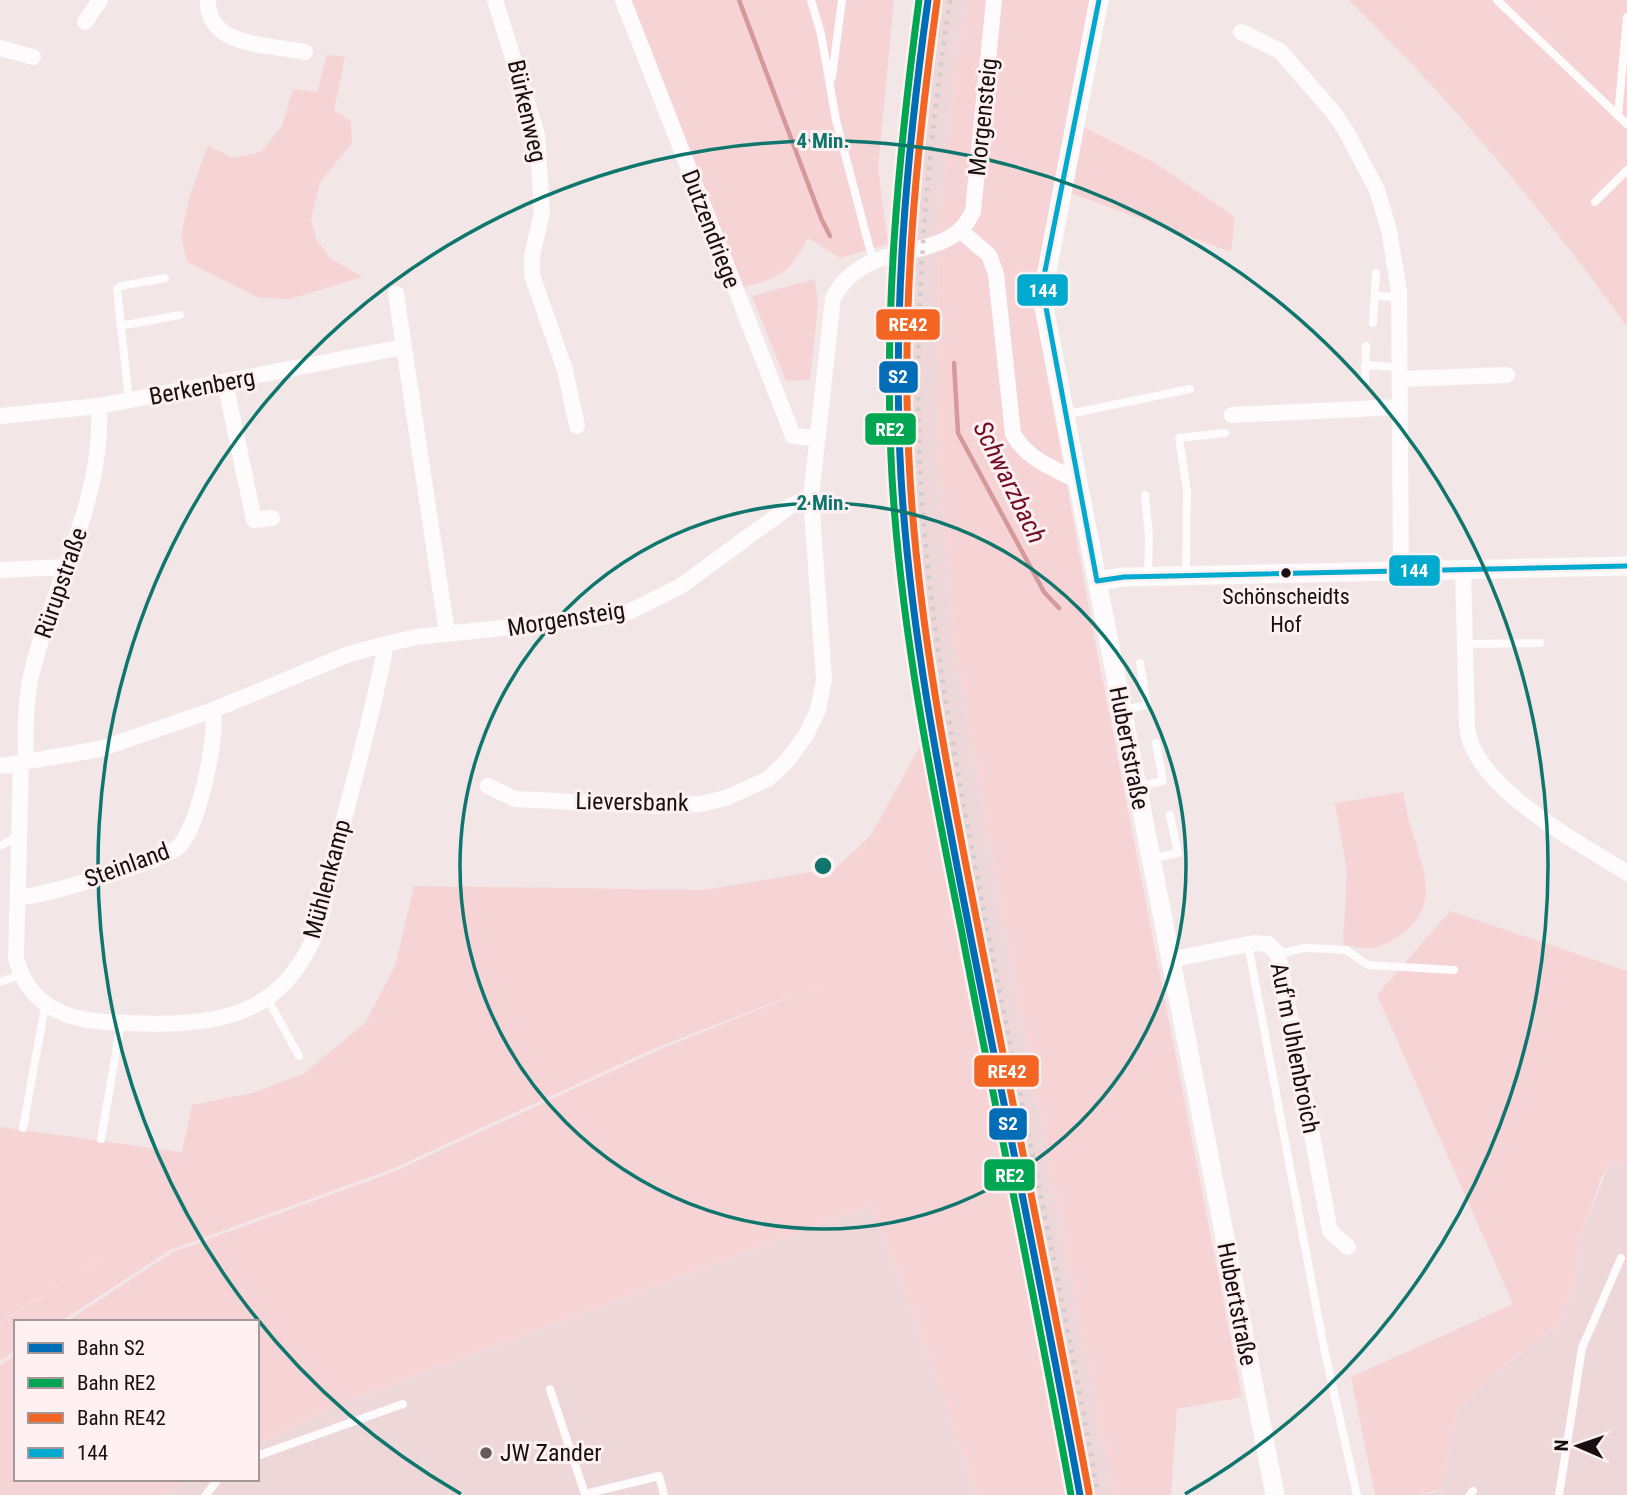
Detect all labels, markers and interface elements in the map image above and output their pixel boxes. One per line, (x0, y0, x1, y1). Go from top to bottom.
street label: Bürkenweg (502, 57, 552, 165)
street label: Morgensteig (963, 57, 1003, 177)
text: 4 Min. (796, 129, 850, 153)
street label: Dutzendriege (676, 166, 746, 292)
line badge: 144 (1016, 273, 1069, 307)
text: 144 (1029, 279, 1057, 302)
line badge: RE42 (875, 308, 941, 341)
text: RE42 (888, 313, 928, 336)
line badge: S2 (878, 360, 919, 394)
street label: Berkenberg (147, 363, 257, 411)
text: S2 (888, 365, 908, 388)
line badge: RE2 (864, 412, 917, 446)
water label: Schwarzbach (967, 416, 1053, 548)
text: RE2 (875, 418, 905, 441)
text: 2 Min. (796, 491, 850, 515)
street label: Rürupstraße (29, 524, 93, 642)
line badge: 144 (1388, 554, 1441, 587)
text: 144 (1400, 559, 1428, 582)
marker: Schönscheidts Hof (1279, 566, 1293, 580)
place label: Schönscheidts Hof (1222, 584, 1350, 637)
street label: Morgensteig (505, 596, 627, 642)
street label: Hubertstraße (1103, 684, 1155, 812)
street label: Lieversbank (575, 787, 689, 817)
street label: Mühlenkamp (298, 816, 356, 942)
street label: Steinland (81, 837, 173, 893)
centre of rings (811, 854, 835, 878)
street label: Auf'm Uhlenbroich (1265, 960, 1325, 1136)
line badge: RE42 (973, 1054, 1040, 1088)
text: RE42 (987, 1060, 1027, 1083)
line badge: S2 (988, 1107, 1028, 1141)
text: S2 (998, 1112, 1018, 1135)
line badge: RE2 (983, 1158, 1036, 1192)
text: RE2 (995, 1164, 1025, 1187)
street label: Hubertstraße (1211, 1240, 1263, 1368)
legend (14, 1320, 259, 1481)
text: Bahn S2 (77, 1336, 145, 1360)
text: Bahn RE2 (77, 1371, 156, 1395)
text: Bahn RE42 (77, 1406, 166, 1430)
north arrow (1543, 1411, 1613, 1481)
place label: JW Zander (500, 1439, 602, 1467)
text: N (1550, 1439, 1573, 1452)
text: 144 (77, 1441, 108, 1465)
marker: JW Zander (478, 1445, 494, 1461)

